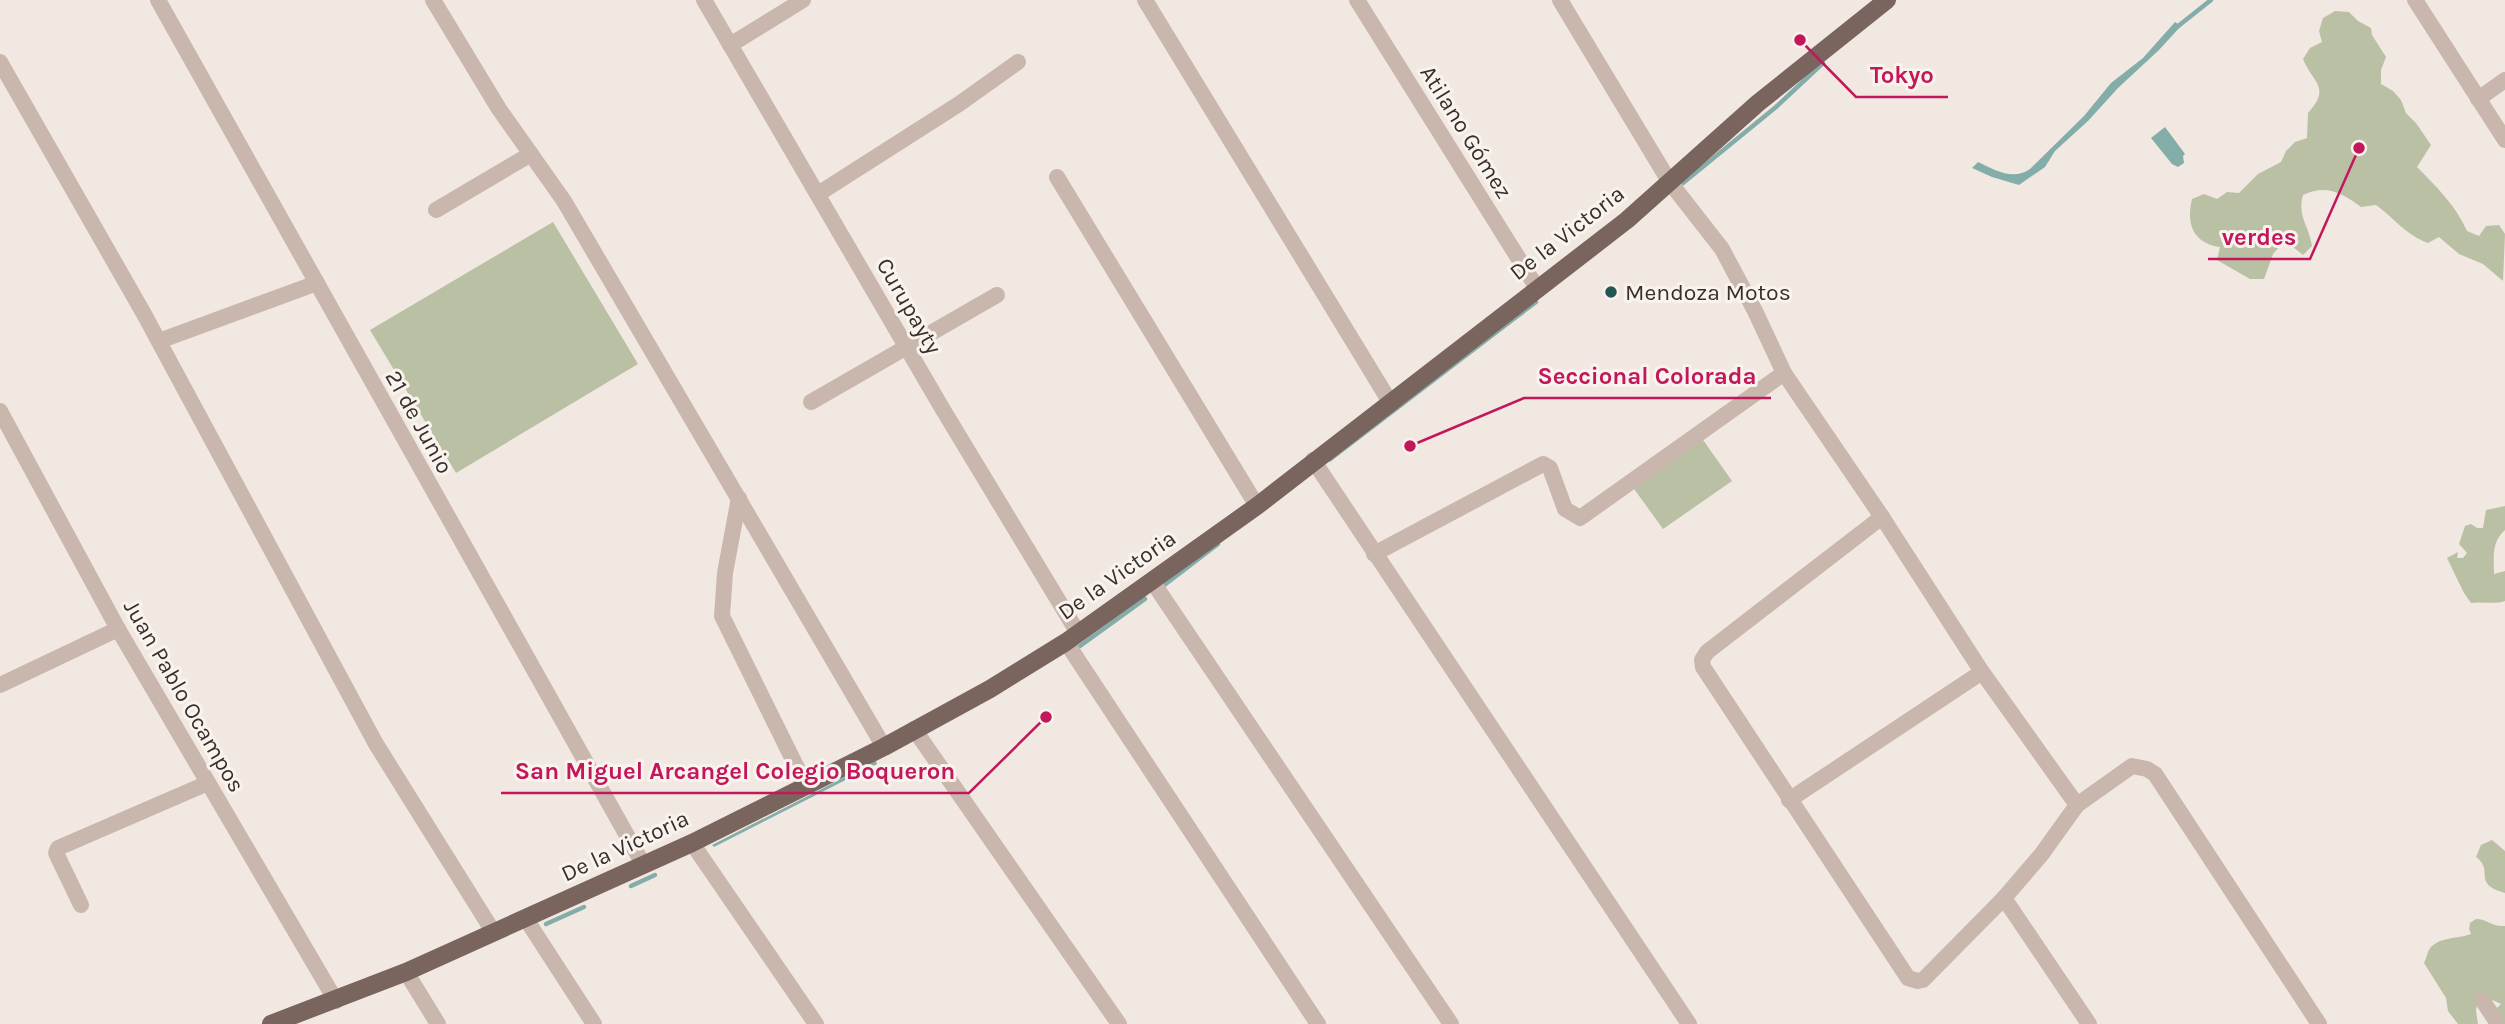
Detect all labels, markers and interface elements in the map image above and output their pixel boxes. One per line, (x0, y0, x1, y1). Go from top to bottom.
callout: Tokyo (1856, 52, 1948, 97)
street label: Atilano Gómez (1414, 61, 1518, 203)
text: Tokyo (1870, 61, 1934, 89)
street label: De la Victoria (1504, 180, 1630, 286)
callout: verdes (2208, 214, 2310, 259)
text: verdes (2222, 223, 2296, 251)
street label: Curupayty (871, 253, 947, 359)
place label: Mendoza Motos (1625, 279, 1791, 306)
marker: Mendoza Motos (1603, 284, 1619, 300)
callout: Seccional Colorada (1524, 353, 1771, 398)
text: Seccional Colorada (1537, 362, 1757, 390)
street label: 21 de Junio (380, 366, 458, 478)
street label: De la Victoria (1053, 524, 1181, 626)
street label: Juan Pablo Ocampos (118, 595, 250, 797)
callout: San Miguel Arcangel Colegio Boqueron (501, 748, 969, 793)
text: San Miguel Arcangel Colegio Boqueron (515, 757, 955, 785)
street label: De la Victoria (557, 805, 693, 887)

